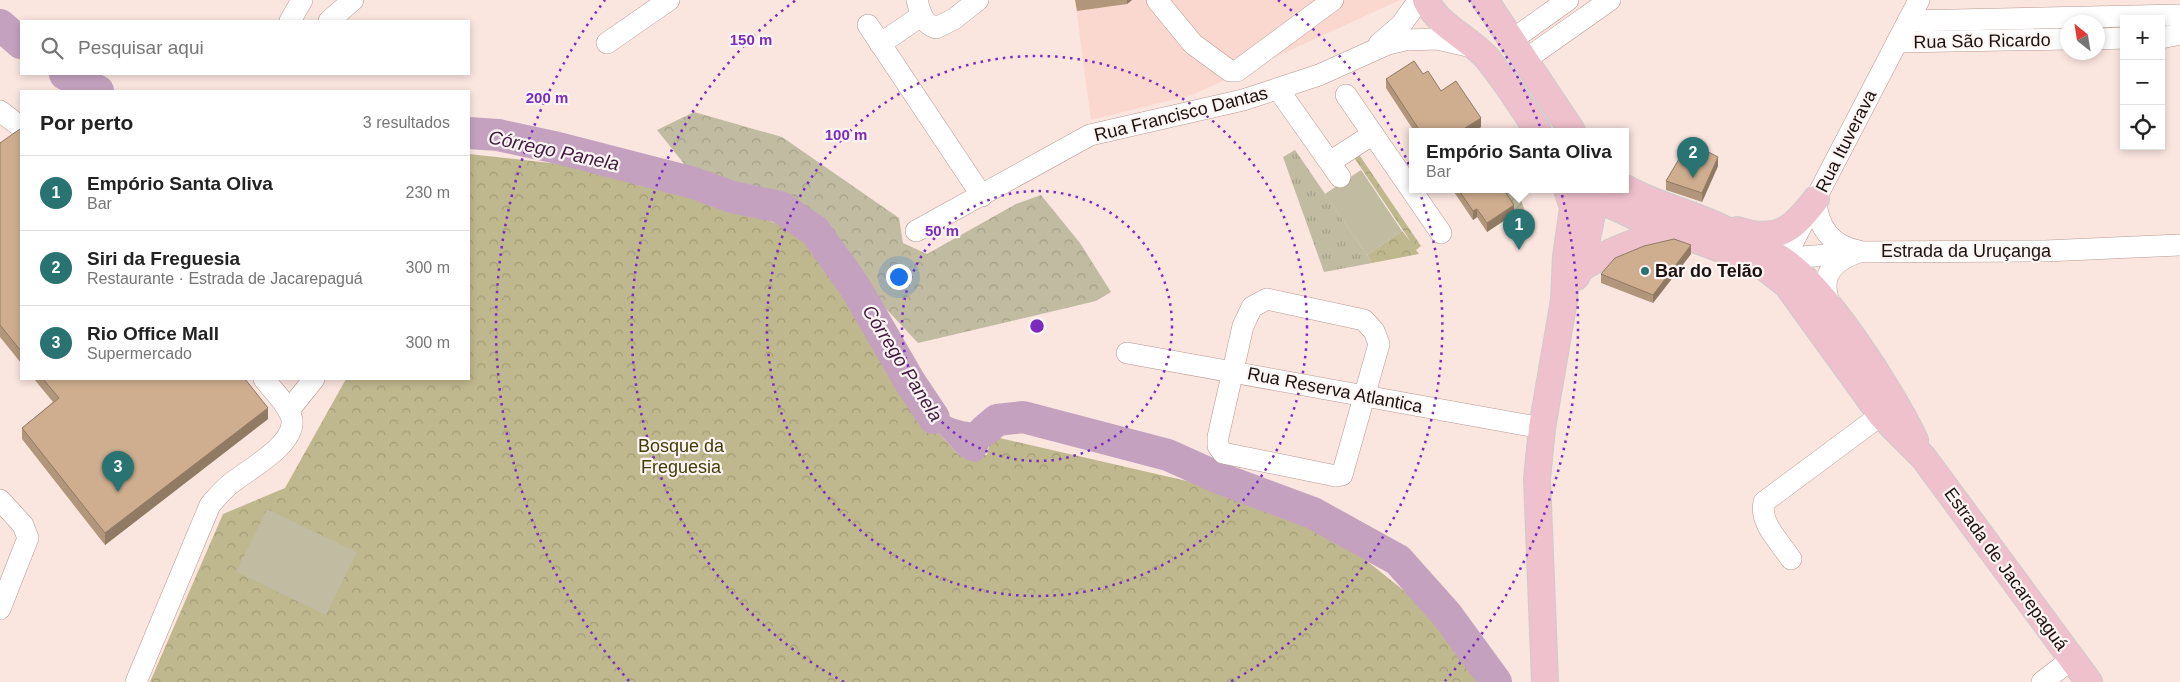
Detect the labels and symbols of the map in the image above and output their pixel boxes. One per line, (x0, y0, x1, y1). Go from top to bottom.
north arrow (2060, 15, 2105, 60)
street label: Rua São Ricardo (1913, 30, 2051, 52)
text: 150 m (730, 31, 772, 48)
street label: Rua Francisco Dantas (1092, 83, 1270, 145)
street label: Rua Ituverava (1812, 86, 1881, 195)
text: 200 m (526, 89, 568, 106)
water label: Córrego Panela (487, 126, 621, 175)
text: 100 m (825, 126, 867, 143)
pin: 2 (1677, 137, 1709, 178)
pin: 1 (1503, 209, 1535, 250)
text: 50 m (925, 222, 959, 239)
street label: Estrada da Uruçanga (1881, 241, 2052, 261)
place label: Bar do Telão (1655, 261, 1763, 281)
your location (886, 264, 912, 290)
marker: Bar do Telão (1639, 265, 1651, 277)
water label: Córrego Panela (858, 301, 947, 425)
centre of rings (1028, 317, 1046, 335)
street label: Rua Reserva Atlantica (1246, 363, 1425, 417)
park label: Bosque da Freguesia (638, 436, 725, 477)
pin: 3 (102, 451, 134, 492)
street label: Estrada de Jacarepaguá (1940, 484, 2072, 655)

